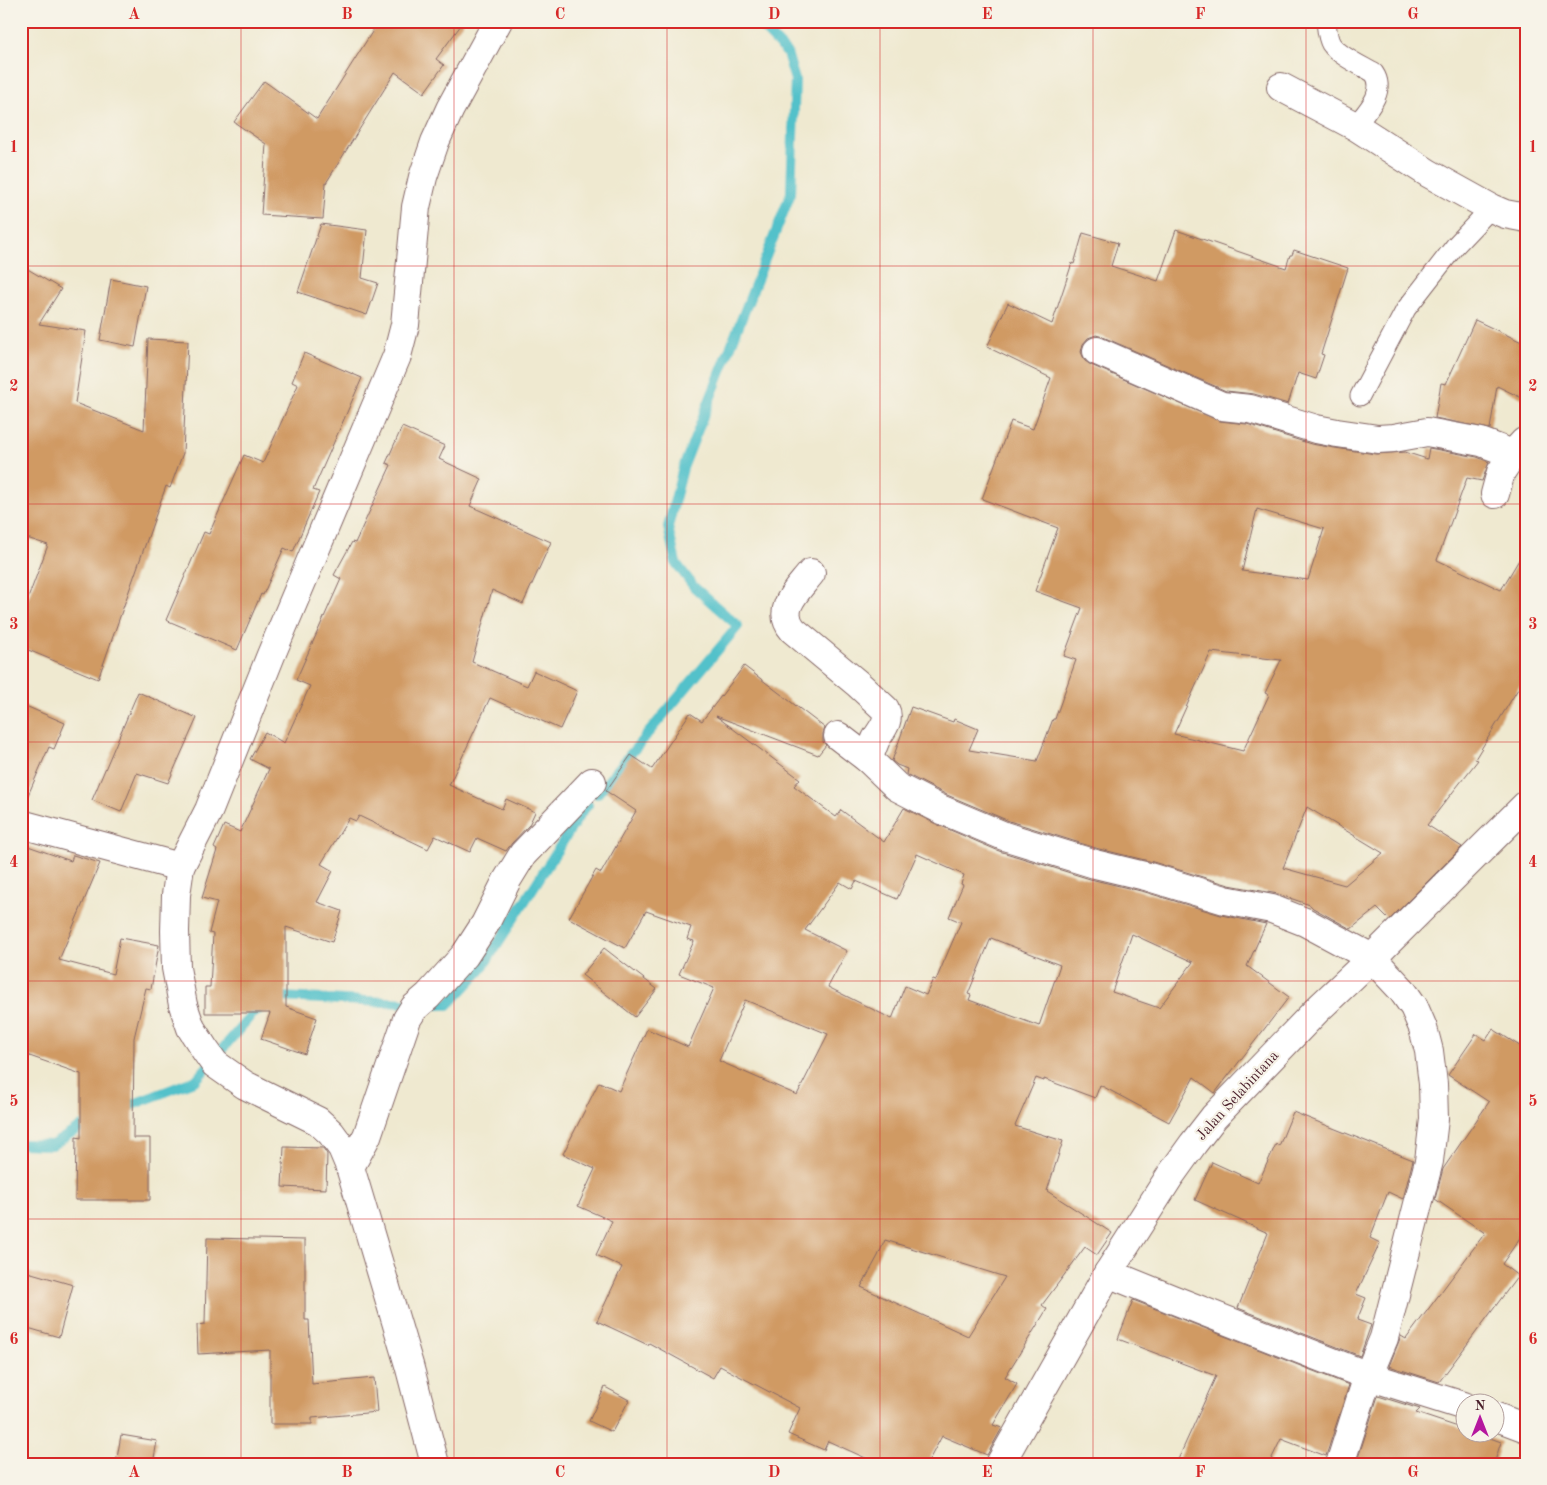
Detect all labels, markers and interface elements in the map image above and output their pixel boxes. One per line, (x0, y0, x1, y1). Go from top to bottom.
text: A (128, 7, 140, 23)
text: B (341, 7, 353, 23)
text: C (555, 7, 565, 23)
text: D (768, 7, 780, 23)
text: E (981, 7, 993, 23)
text: F (1195, 7, 1206, 23)
text: G (1407, 7, 1419, 23)
text: 1 (9, 140, 19, 156)
text: 1 (1528, 140, 1538, 156)
text: 2 (9, 379, 19, 395)
text: 2 (1528, 379, 1538, 395)
text: 3 (9, 617, 19, 633)
text: 3 (1528, 617, 1538, 633)
text: 4 (9, 855, 19, 871)
text: 4 (1528, 855, 1538, 871)
street label: Jalan Selabintana (1194, 1048, 1283, 1144)
text: 5 (9, 1094, 19, 1110)
text: 5 (1528, 1094, 1538, 1110)
text: 6 (9, 1332, 19, 1348)
text: 6 (1528, 1332, 1538, 1348)
north arrow (1454, 1392, 1504, 1442)
text: N (1475, 1399, 1486, 1413)
text: A (128, 1465, 140, 1481)
text: B (341, 1465, 353, 1481)
text: C (555, 1465, 565, 1481)
text: D (768, 1465, 780, 1481)
text: E (981, 1465, 993, 1481)
text: F (1195, 1465, 1206, 1481)
text: G (1407, 1465, 1419, 1481)

